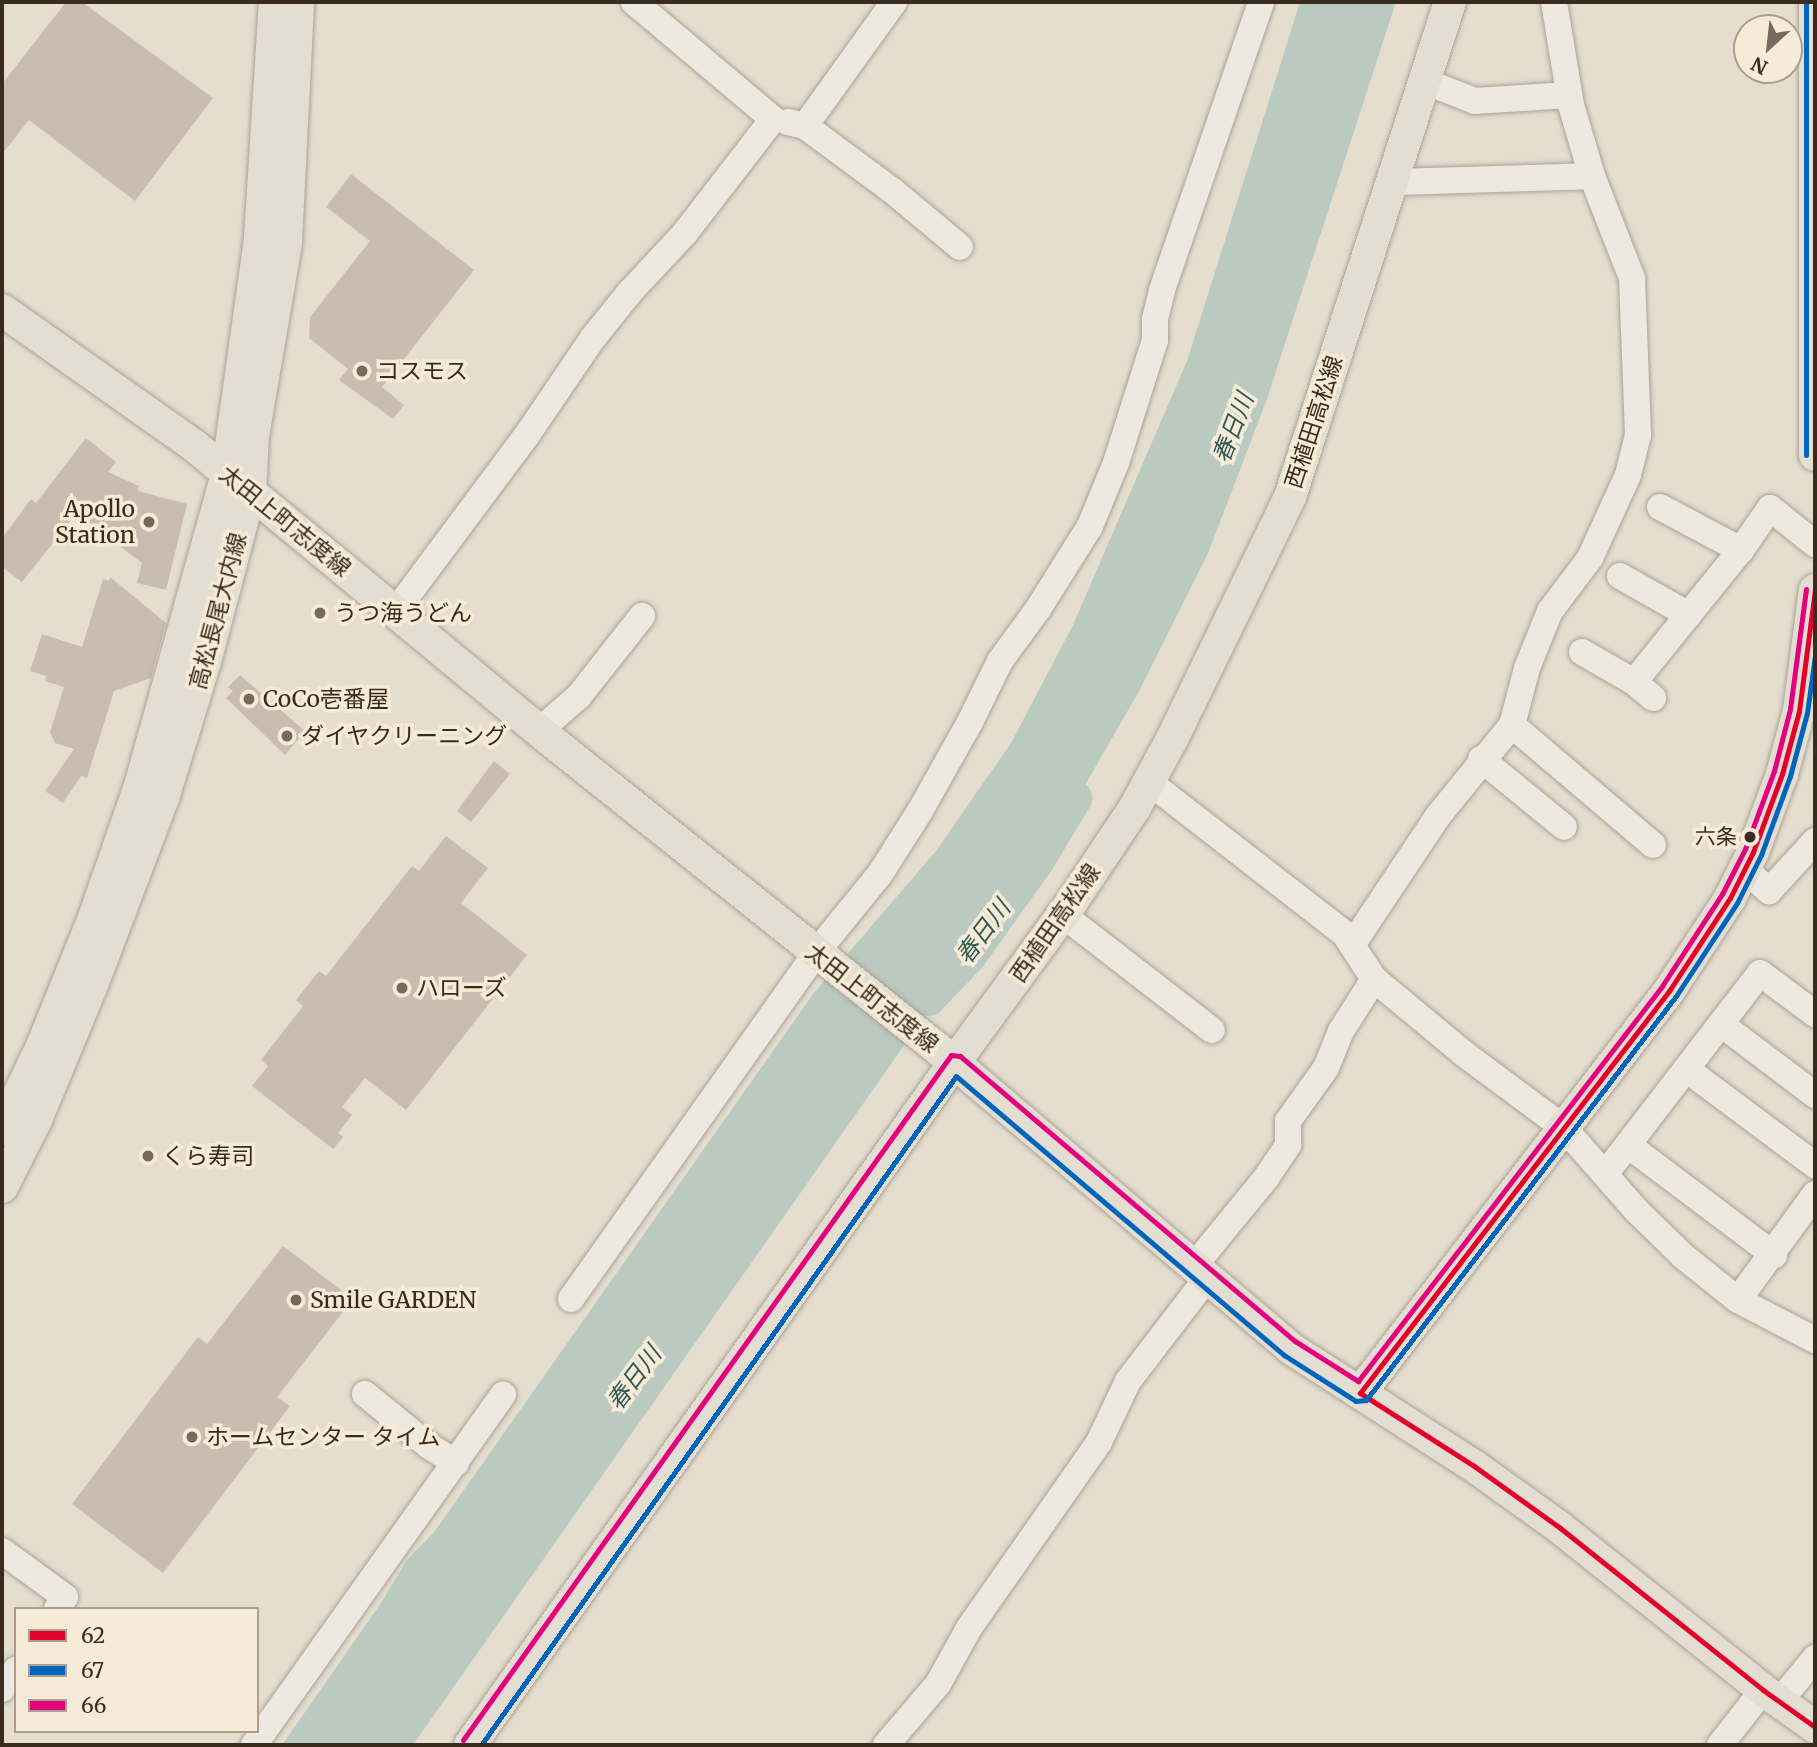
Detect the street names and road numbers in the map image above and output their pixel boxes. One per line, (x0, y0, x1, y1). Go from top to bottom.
street label: 西植田高松線 (1280, 352, 1348, 492)
street label: 太田上町志度線 (214, 460, 356, 582)
street label: 高松長尾大内線 (184, 530, 252, 692)
street label: 西植田高松線 (1004, 859, 1106, 987)
street label: 太田上町志度線 (800, 938, 944, 1058)

